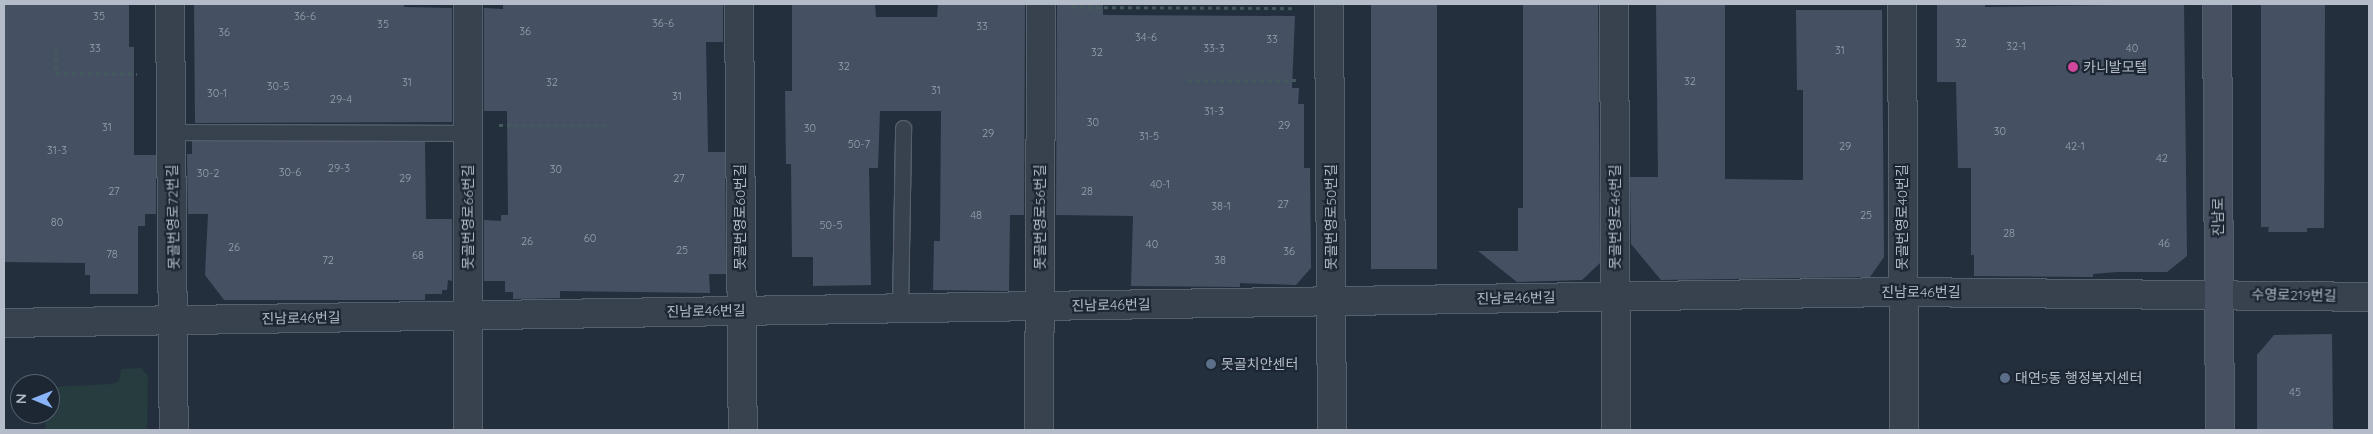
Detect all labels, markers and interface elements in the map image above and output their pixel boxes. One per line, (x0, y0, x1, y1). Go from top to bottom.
house number: 35 (93, 9, 105, 23)
house number: 36-6 (294, 9, 316, 23)
house number: 36-6 (652, 16, 674, 30)
house number: 35 (377, 17, 389, 31)
house number: 33 (976, 19, 988, 33)
house number: 36 (519, 24, 531, 38)
house number: 36 (218, 25, 230, 39)
house number: 34-6 (1135, 30, 1157, 44)
house number: 33 (1266, 32, 1278, 46)
house number: 32 (1955, 36, 1967, 50)
house number: 32-1 (2006, 39, 2026, 53)
house number: 33 (89, 41, 101, 55)
house number: 33-3 (1203, 41, 1225, 55)
house number: 40 (2126, 41, 2138, 55)
house number: 31 (1835, 43, 1845, 57)
house number: 32 (1091, 45, 1103, 59)
house number: 32 (838, 59, 850, 73)
place label: 카니발모텔 (2083, 59, 2147, 75)
marker: 카니발모텔 (2067, 61, 2079, 73)
house number: 32 (1684, 74, 1696, 88)
house number: 31 (402, 75, 412, 89)
house number: 32 (546, 75, 558, 89)
house number: 30-5 (267, 79, 289, 93)
house number: 31 (931, 83, 941, 97)
house number: 30-1 (207, 86, 227, 100)
house number: 31 (672, 89, 682, 103)
house number: 29-4 (330, 92, 352, 106)
house number: 31-3 (1204, 104, 1224, 118)
house number: 30 (1087, 115, 1099, 129)
house number: 29 (1278, 118, 1290, 132)
house number: 31 (102, 120, 112, 134)
house number: 30 (804, 121, 816, 135)
house number: 30 (1994, 124, 2006, 138)
house number: 29 (982, 126, 994, 140)
house number: 31-5 (1139, 129, 1159, 143)
house number: 50-7 (848, 137, 870, 151)
house number: 29 (1839, 139, 1851, 153)
house number: 42-1 (2065, 139, 2085, 153)
house number: 31-3 (47, 143, 67, 157)
house number: 42 (2156, 151, 2168, 165)
house number: 29-3 (328, 161, 350, 175)
house number: 30 (550, 162, 562, 176)
street label: 못골번영로72번길 (164, 164, 182, 270)
street label: 못골번영로66번길 (460, 164, 476, 270)
street label: 못골번영로60번길 (732, 164, 748, 270)
street label: 못골번영로56번길 (1032, 164, 1048, 270)
street label: 못골번영로50번길 (1323, 164, 1339, 270)
street label: 못골번영로46번길 (1607, 164, 1623, 270)
street label: 못골번영로40번길 (1894, 164, 1910, 270)
house number: 30-6 (279, 165, 301, 179)
house number: 30-2 (197, 166, 219, 180)
house number: 29 (399, 171, 411, 185)
house number: 27 (673, 171, 685, 185)
house number: 40-1 (1150, 177, 1170, 191)
house number: 27 (108, 184, 120, 198)
house number: 28 (1081, 184, 1093, 198)
house number: 27 (1277, 197, 1289, 211)
street label: 진남로 (2210, 198, 2226, 236)
house number: 38-1 (1211, 199, 1231, 213)
house number: 48 (970, 208, 982, 222)
house number: 25 (1860, 208, 1872, 222)
house number: 80 (51, 215, 63, 229)
house number: 50-5 (820, 218, 842, 232)
house number: 28 (2003, 226, 2015, 240)
house number: 60 (584, 231, 596, 245)
house number: 26 (521, 234, 533, 248)
house number: 46 (2158, 236, 2170, 250)
house number: 40 (1146, 237, 1158, 251)
house number: 26 (228, 240, 240, 254)
house number: 25 (676, 243, 688, 257)
house number: 36 (1283, 244, 1295, 258)
house number: 78 (106, 247, 118, 261)
house number: 68 (412, 248, 424, 262)
house number: 72 (322, 253, 334, 267)
house number: 38 (1214, 253, 1226, 267)
street label: 진남로46번길 (1881, 284, 1961, 300)
street label: 수영로219번길 (2251, 286, 2337, 304)
street label: 진남로46번길 (1476, 289, 1556, 307)
street label: 진남로46번길 (1071, 296, 1151, 314)
street label: 진남로46번길 (666, 302, 746, 320)
street label: 진남로46번길 (261, 309, 341, 327)
place label: 못골치안센터 (1221, 356, 1298, 372)
marker: 못골치안센터 (1205, 358, 1217, 370)
place label: 대연5동 행정복지센터 (2015, 370, 2142, 386)
marker: 대연5동 행정복지센터 (1999, 372, 2011, 384)
north arrow (10, 374, 60, 424)
house number: 45 (2289, 385, 2301, 399)
text: N (12, 393, 30, 404)

